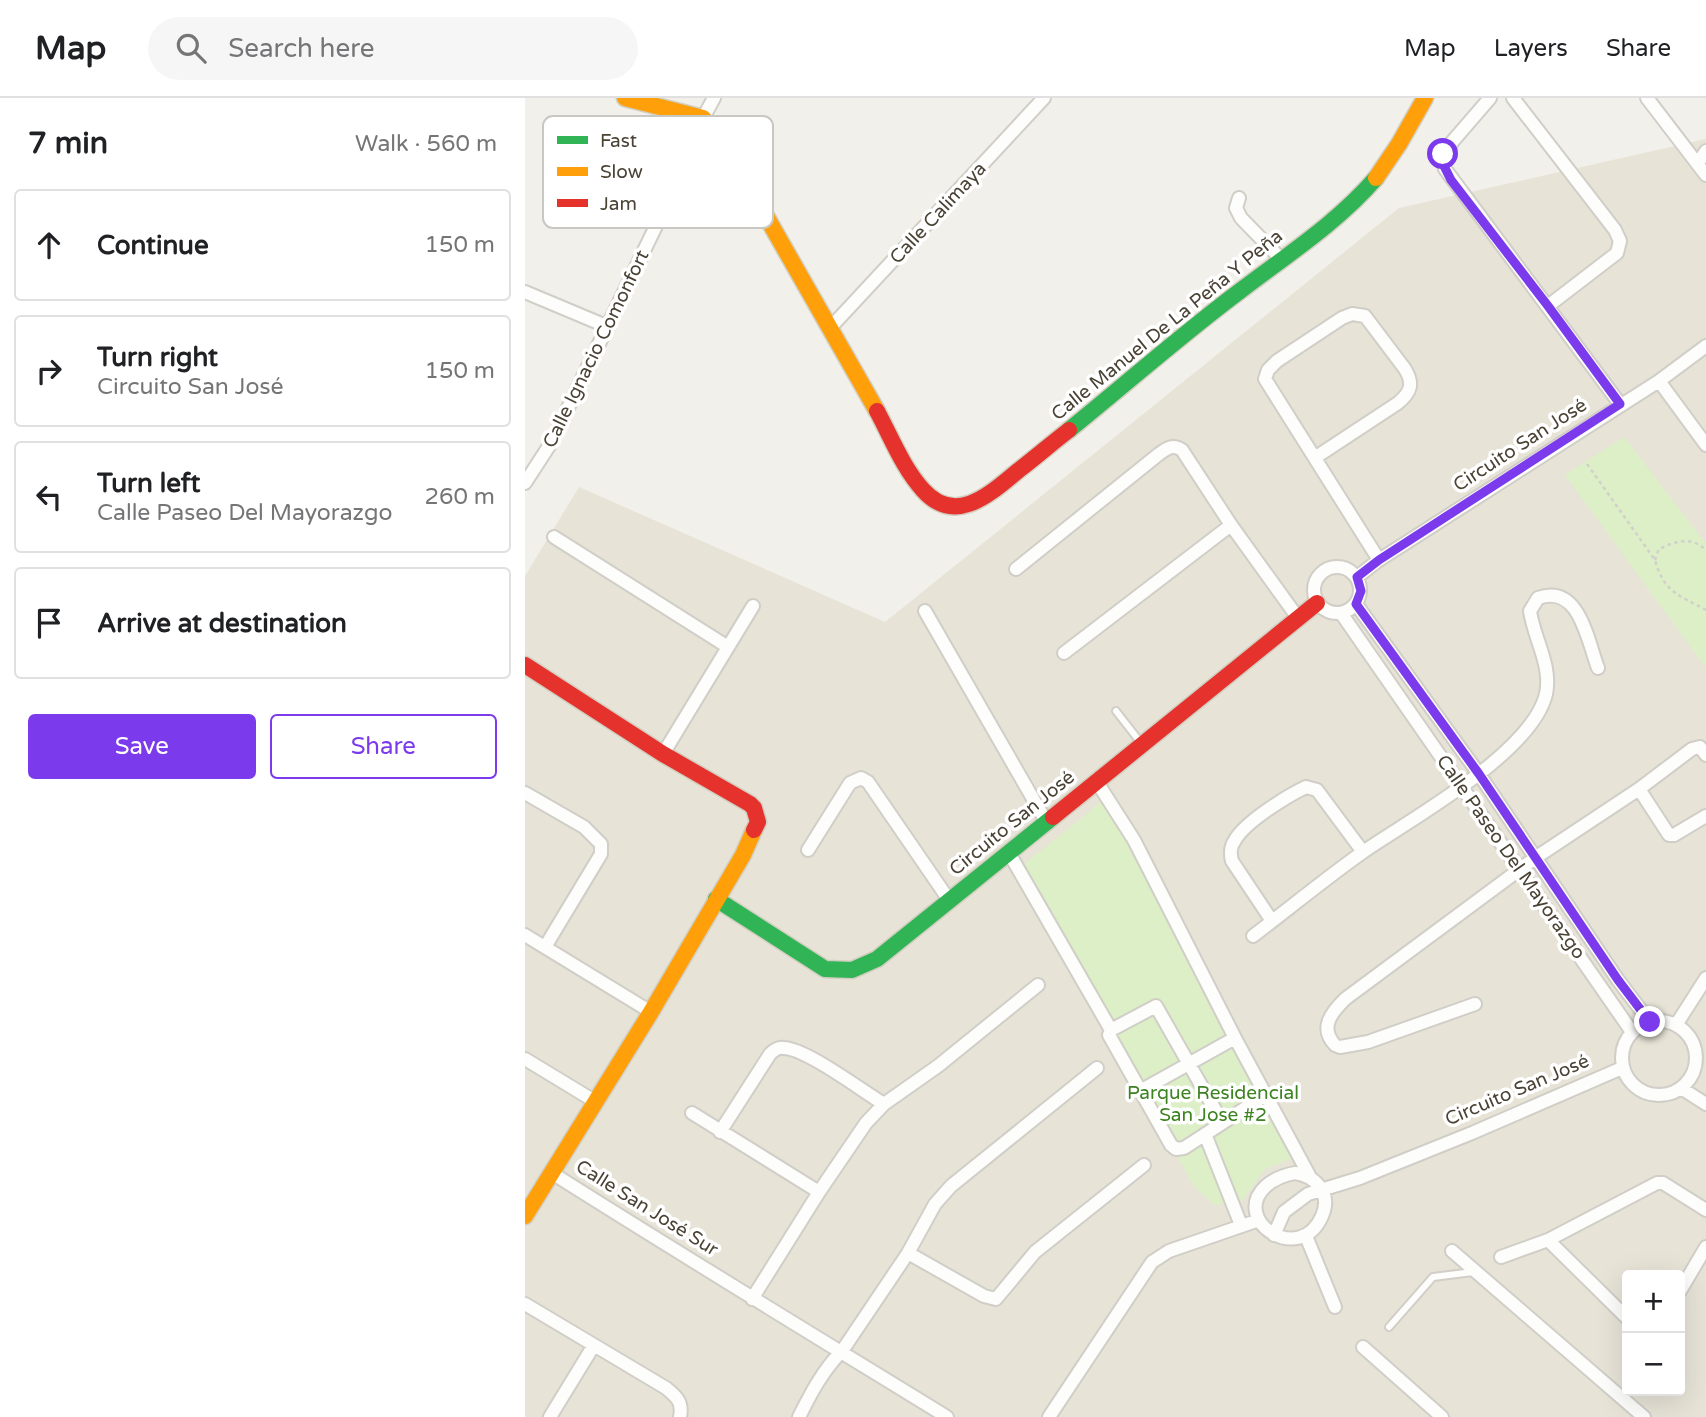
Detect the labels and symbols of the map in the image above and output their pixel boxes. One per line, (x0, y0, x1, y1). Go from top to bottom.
legend (543, 116, 773, 228)
text: Fast (600, 130, 637, 152)
route start (1427, 138, 1458, 169)
street label: Calle Calimaya (885, 158, 991, 268)
text: Slow (600, 161, 643, 183)
text: Jam (600, 193, 637, 215)
street label: Calle Manuel De La Peña Y Peña (1047, 225, 1287, 425)
street label: Calle Ignacio Comonfort (538, 247, 654, 451)
street label: Circuito San José (1449, 394, 1591, 496)
street label: Calle Paseo Del Mayorazgo (1432, 751, 1590, 963)
street label: Circuito San José (945, 766, 1079, 880)
route end (1634, 1006, 1665, 1037)
street label: Circuito San José (1442, 1050, 1592, 1130)
park label: Parque Residencial San Jose #2 (1127, 1082, 1299, 1126)
street label: Calle San José Sur (572, 1155, 723, 1261)

